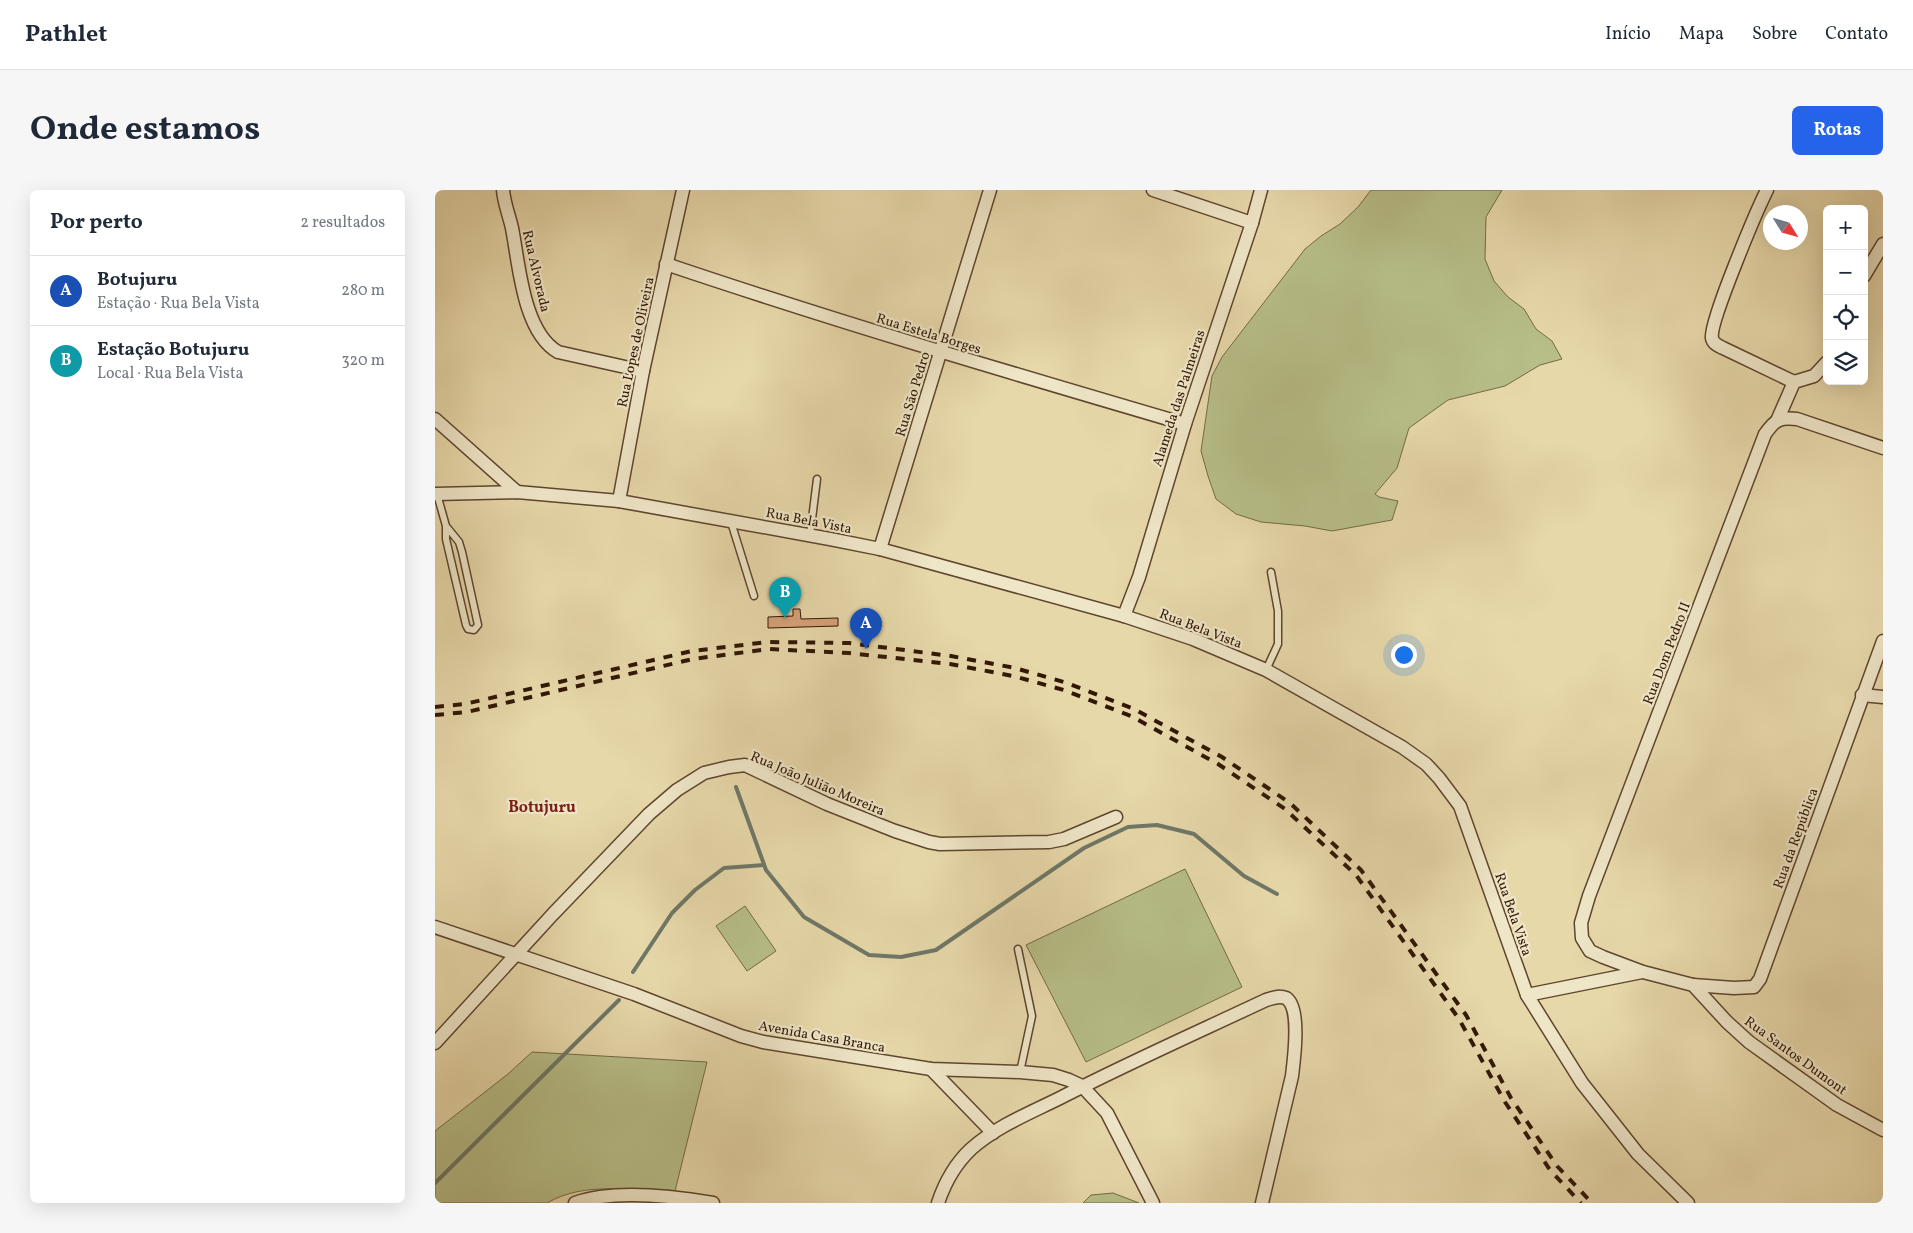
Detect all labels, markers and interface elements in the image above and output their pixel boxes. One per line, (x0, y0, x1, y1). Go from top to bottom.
text: Pathlet (25, 18, 107, 52)
text: Início (1605, 22, 1651, 47)
text: Mapa (1679, 22, 1724, 47)
text: Sobre (1752, 22, 1797, 47)
text: Contato (1825, 22, 1888, 47)
text: Onde estamos (30, 106, 260, 154)
button: Rotas (1792, 106, 1883, 155)
north arrow (1763, 205, 1808, 250)
map controls (1823, 205, 1868, 385)
button: + (1823, 205, 1868, 250)
text: Por perto (50, 208, 143, 237)
text: 2 resultados (300, 212, 385, 234)
street label: Rua Alvorada (517, 228, 554, 314)
button: − (1823, 250, 1868, 295)
text: Botujuru (97, 267, 177, 293)
street label: Rua Lopes de Oliveira (613, 275, 660, 409)
text: A (60, 280, 72, 302)
text: 280 m (341, 280, 385, 302)
text: Estação · Rua Bela Vista (97, 293, 260, 315)
button: locate (1823, 295, 1868, 340)
street label: Rua Estela Borges (874, 309, 983, 359)
street label: Alameda das Palmeiras (1148, 328, 1211, 469)
text: Estação Botujuru (97, 337, 249, 363)
button: layers (1823, 340, 1868, 385)
text: B (61, 350, 71, 372)
text: 320 m (341, 350, 385, 372)
street label: Rua São Pedro (891, 350, 935, 439)
text: Local · Rua Bela Vista (97, 363, 244, 385)
street label: Rua Bela Vista (764, 504, 853, 539)
pin: B (769, 577, 801, 618)
street label: Rua Dom Pedro II (1639, 599, 1696, 708)
street label: Rua Bela Vista (1156, 605, 1245, 654)
pin: A (850, 608, 882, 649)
your location (1391, 642, 1417, 668)
street label: Rua João Julião Moreira (747, 747, 888, 821)
street label: Rua da República (1769, 785, 1823, 892)
district label: Botujuru (508, 797, 576, 819)
street label: Rua Bela Vista (1489, 870, 1536, 959)
street label: Rua Santos Dumont (1740, 1013, 1850, 1100)
street label: Avenida Casa Branca (757, 1017, 887, 1058)

